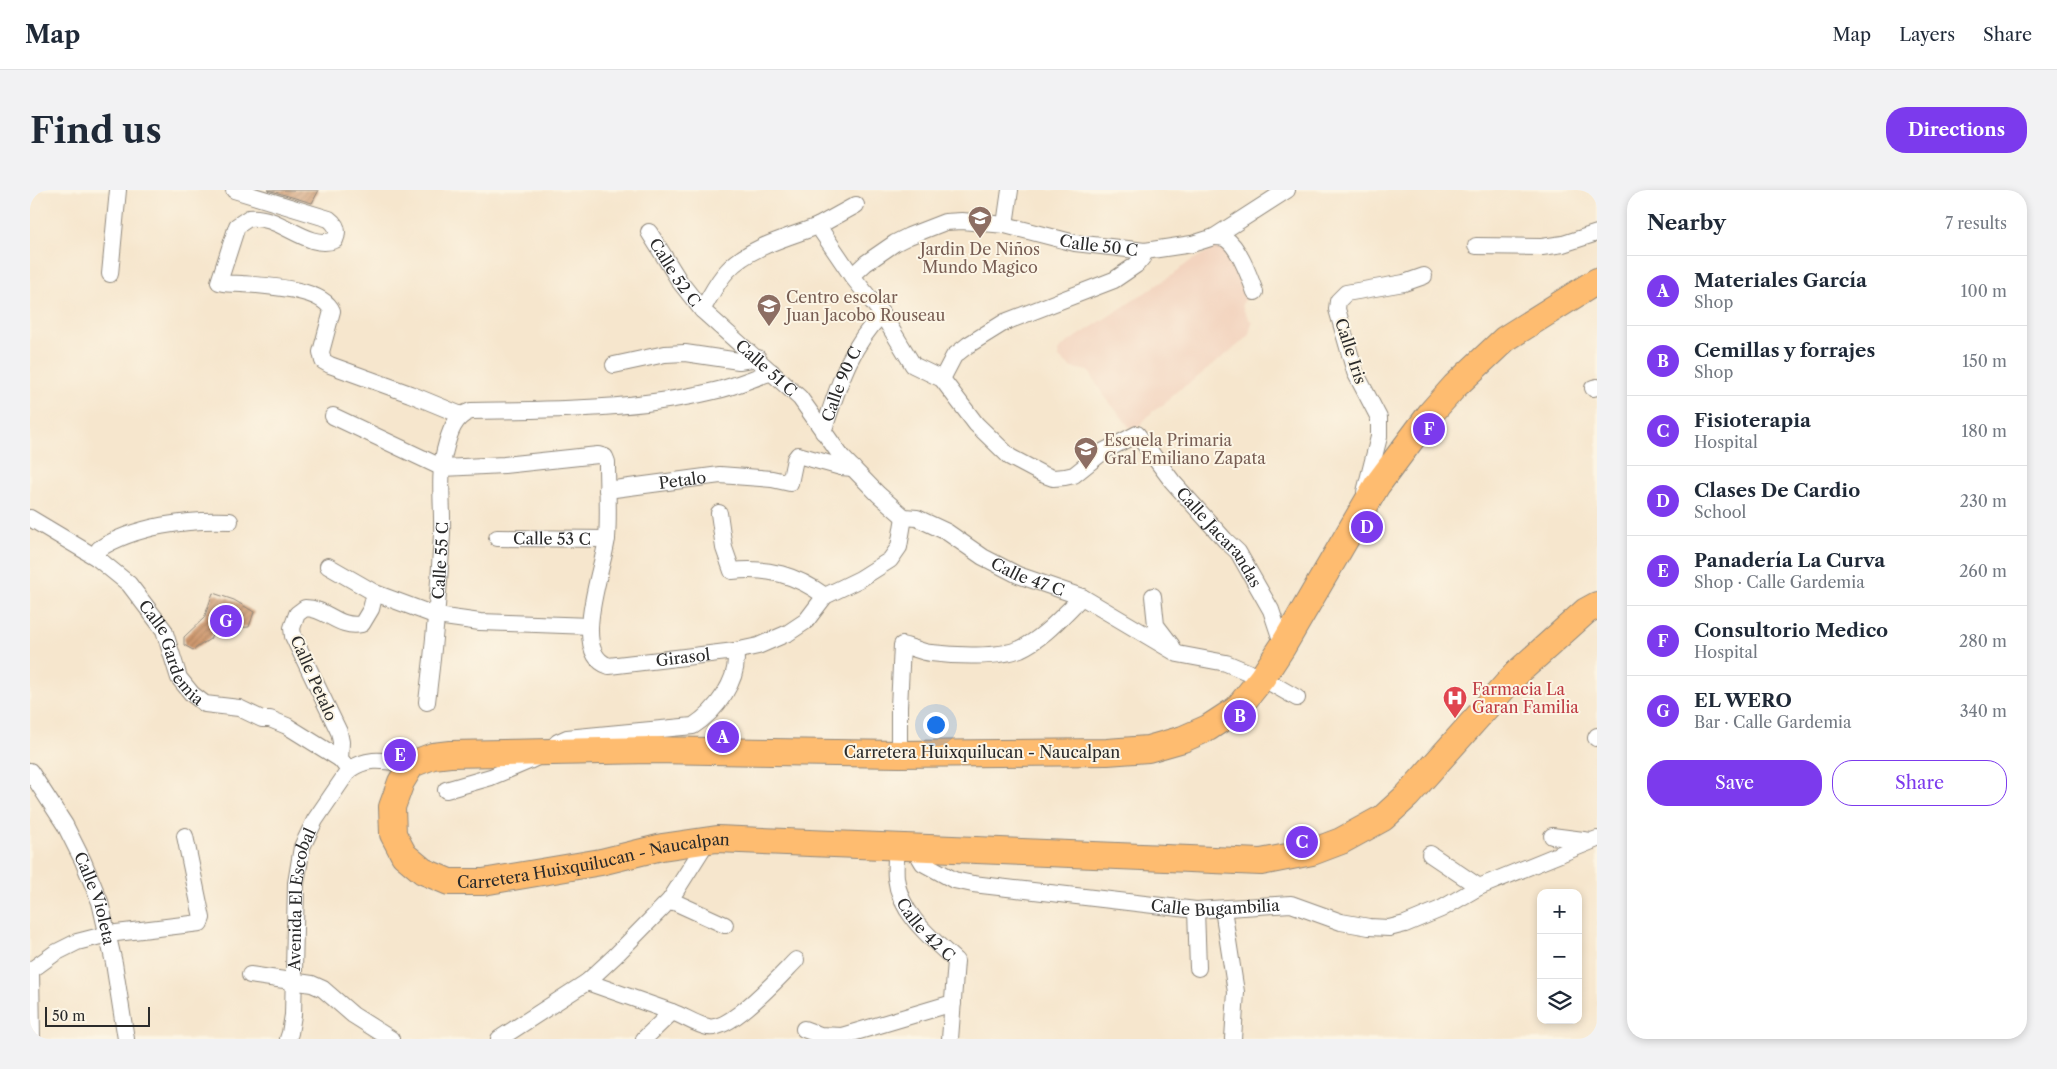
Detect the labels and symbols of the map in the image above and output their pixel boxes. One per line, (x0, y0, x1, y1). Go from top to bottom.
school or university icon: Jardin De Niños Mundo Magico (967, 205, 993, 239)
street label: Calle 50 C (1057, 229, 1139, 260)
street label: Calle 52 C (645, 234, 705, 310)
place label: Jardin De Niños Mundo Magico (917, 239, 1040, 277)
place label: Centro escolar Juan Jacobo Rouseau (783, 287, 946, 325)
school or university icon: Centro escolar Juan Jacobo Rouseau (756, 293, 782, 327)
street label: Calle Iris (1331, 316, 1371, 387)
street label: Calle 51 C (732, 335, 801, 401)
street label: Calle 90 C (817, 343, 865, 424)
pin: F (1413, 410, 1445, 448)
place label: Escuela Primaria Gral Emiliano Zapata (1104, 430, 1266, 468)
school or university icon: Escuela Primaria Gral Emiliano Zapata (1073, 436, 1099, 470)
street label: Petalo (657, 467, 708, 493)
street label: Calle Jacarandas (1172, 483, 1266, 591)
pin: D (1351, 508, 1383, 546)
street label: Calle 55 C (428, 522, 452, 600)
street label: Calle 53 C (513, 528, 591, 549)
street label: Calle 47 C (988, 553, 1067, 600)
street label: Calle Gardemia (135, 596, 208, 710)
pin: G (210, 602, 242, 640)
street label: Calle Petalo (286, 632, 342, 724)
street label: Girasol (655, 644, 711, 670)
place label: Farmacia La Garan Familia (1472, 679, 1579, 717)
hospital icon: Farmacia La Garan Familia (1442, 685, 1468, 719)
pin: B (1224, 697, 1256, 735)
your location (923, 712, 949, 738)
pin: A (707, 718, 739, 756)
pin: E (384, 736, 416, 774)
street label: Carretera Huixquilucan - Naucalpan (844, 742, 1120, 762)
pin: C (1286, 823, 1318, 861)
street label: Avenida El Escobal (284, 824, 320, 972)
street label: Carretera Huixquilucan - Naucalpan (457, 829, 730, 892)
street label: Calle Violeta (70, 848, 120, 947)
street label: Calle 42 C (893, 894, 959, 965)
street label: Calle Bugambilia (1150, 895, 1281, 920)
scale bar (45, 1004, 150, 1027)

